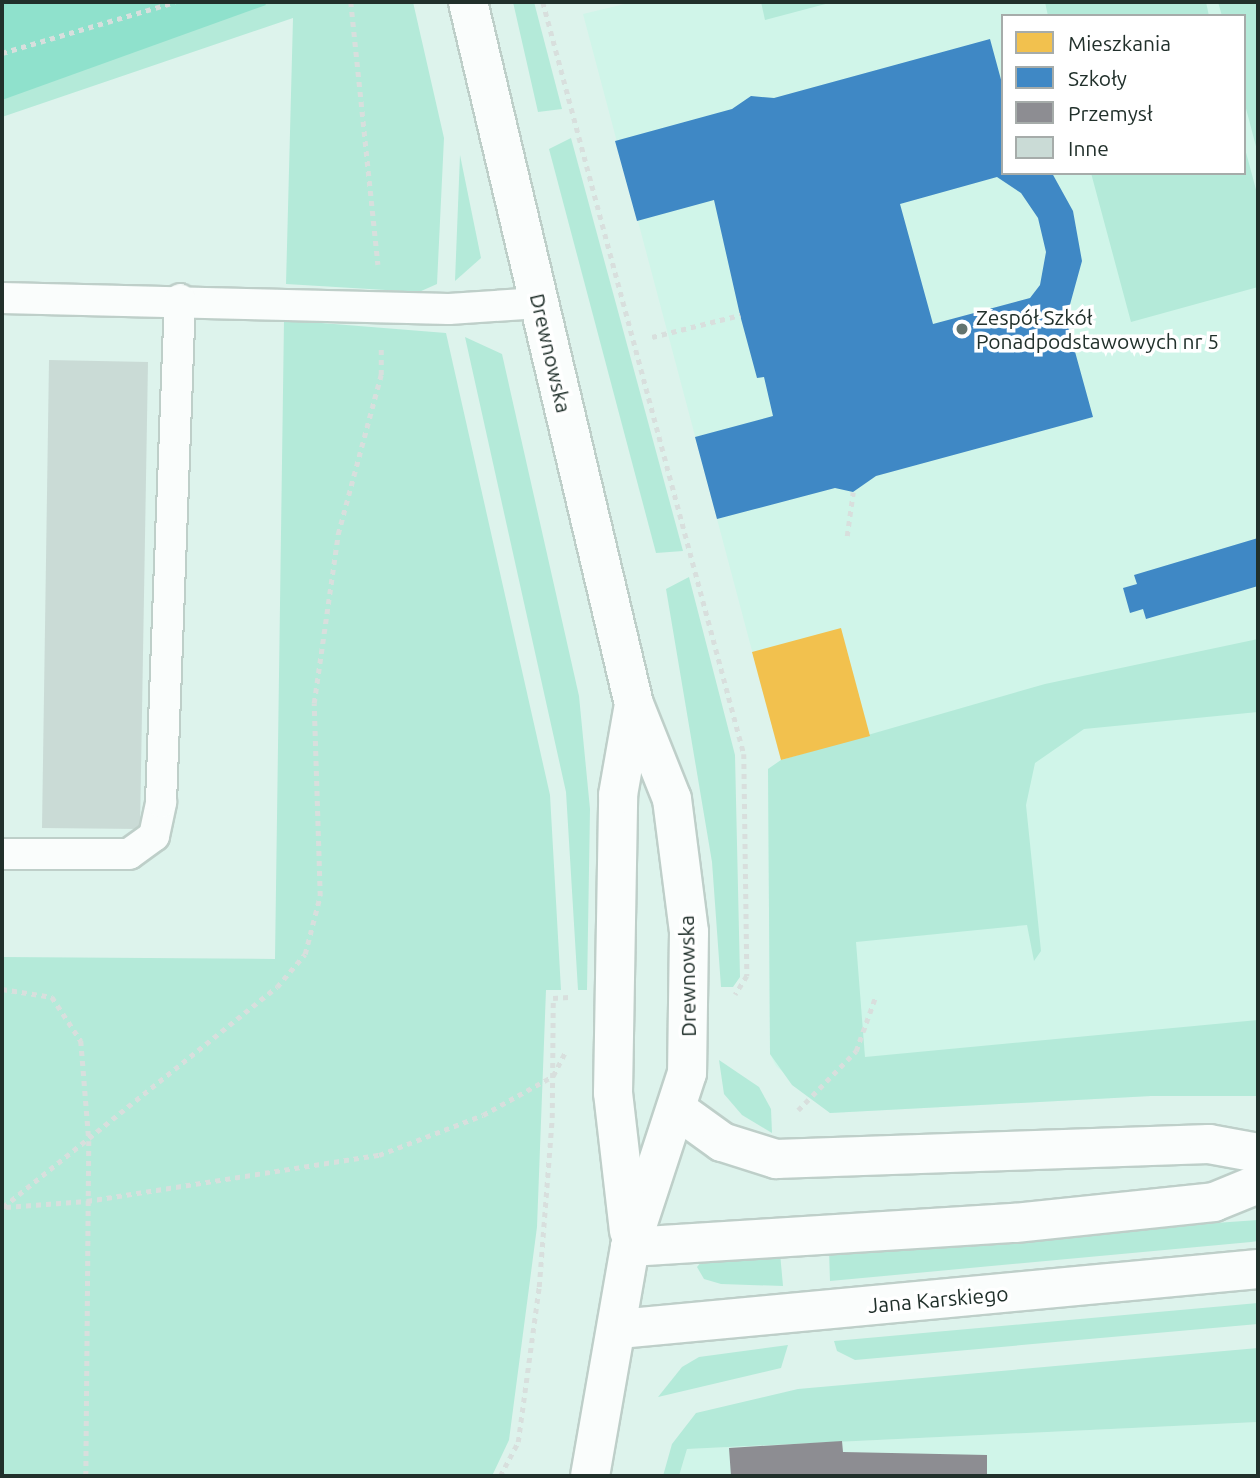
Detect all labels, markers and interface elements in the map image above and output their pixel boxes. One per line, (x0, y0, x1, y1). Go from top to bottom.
legend (1001, 14, 1246, 175)
text: Mieszkania (1068, 31, 1171, 55)
text: Szkoły (1068, 66, 1127, 90)
text: Przemysł (1068, 101, 1153, 125)
text: Inne (1068, 136, 1109, 160)
street label: Drewnowska (525, 291, 577, 415)
place label: Zespół Szkół Ponadpodstawowych nr 5 (976, 304, 1219, 354)
marker: Zespół Szkół Ponadpodstawowych nr 5 (954, 321, 970, 337)
street label: Drewnowska (673, 915, 701, 1037)
street label: Jana Karskiego (867, 1280, 1009, 1318)

